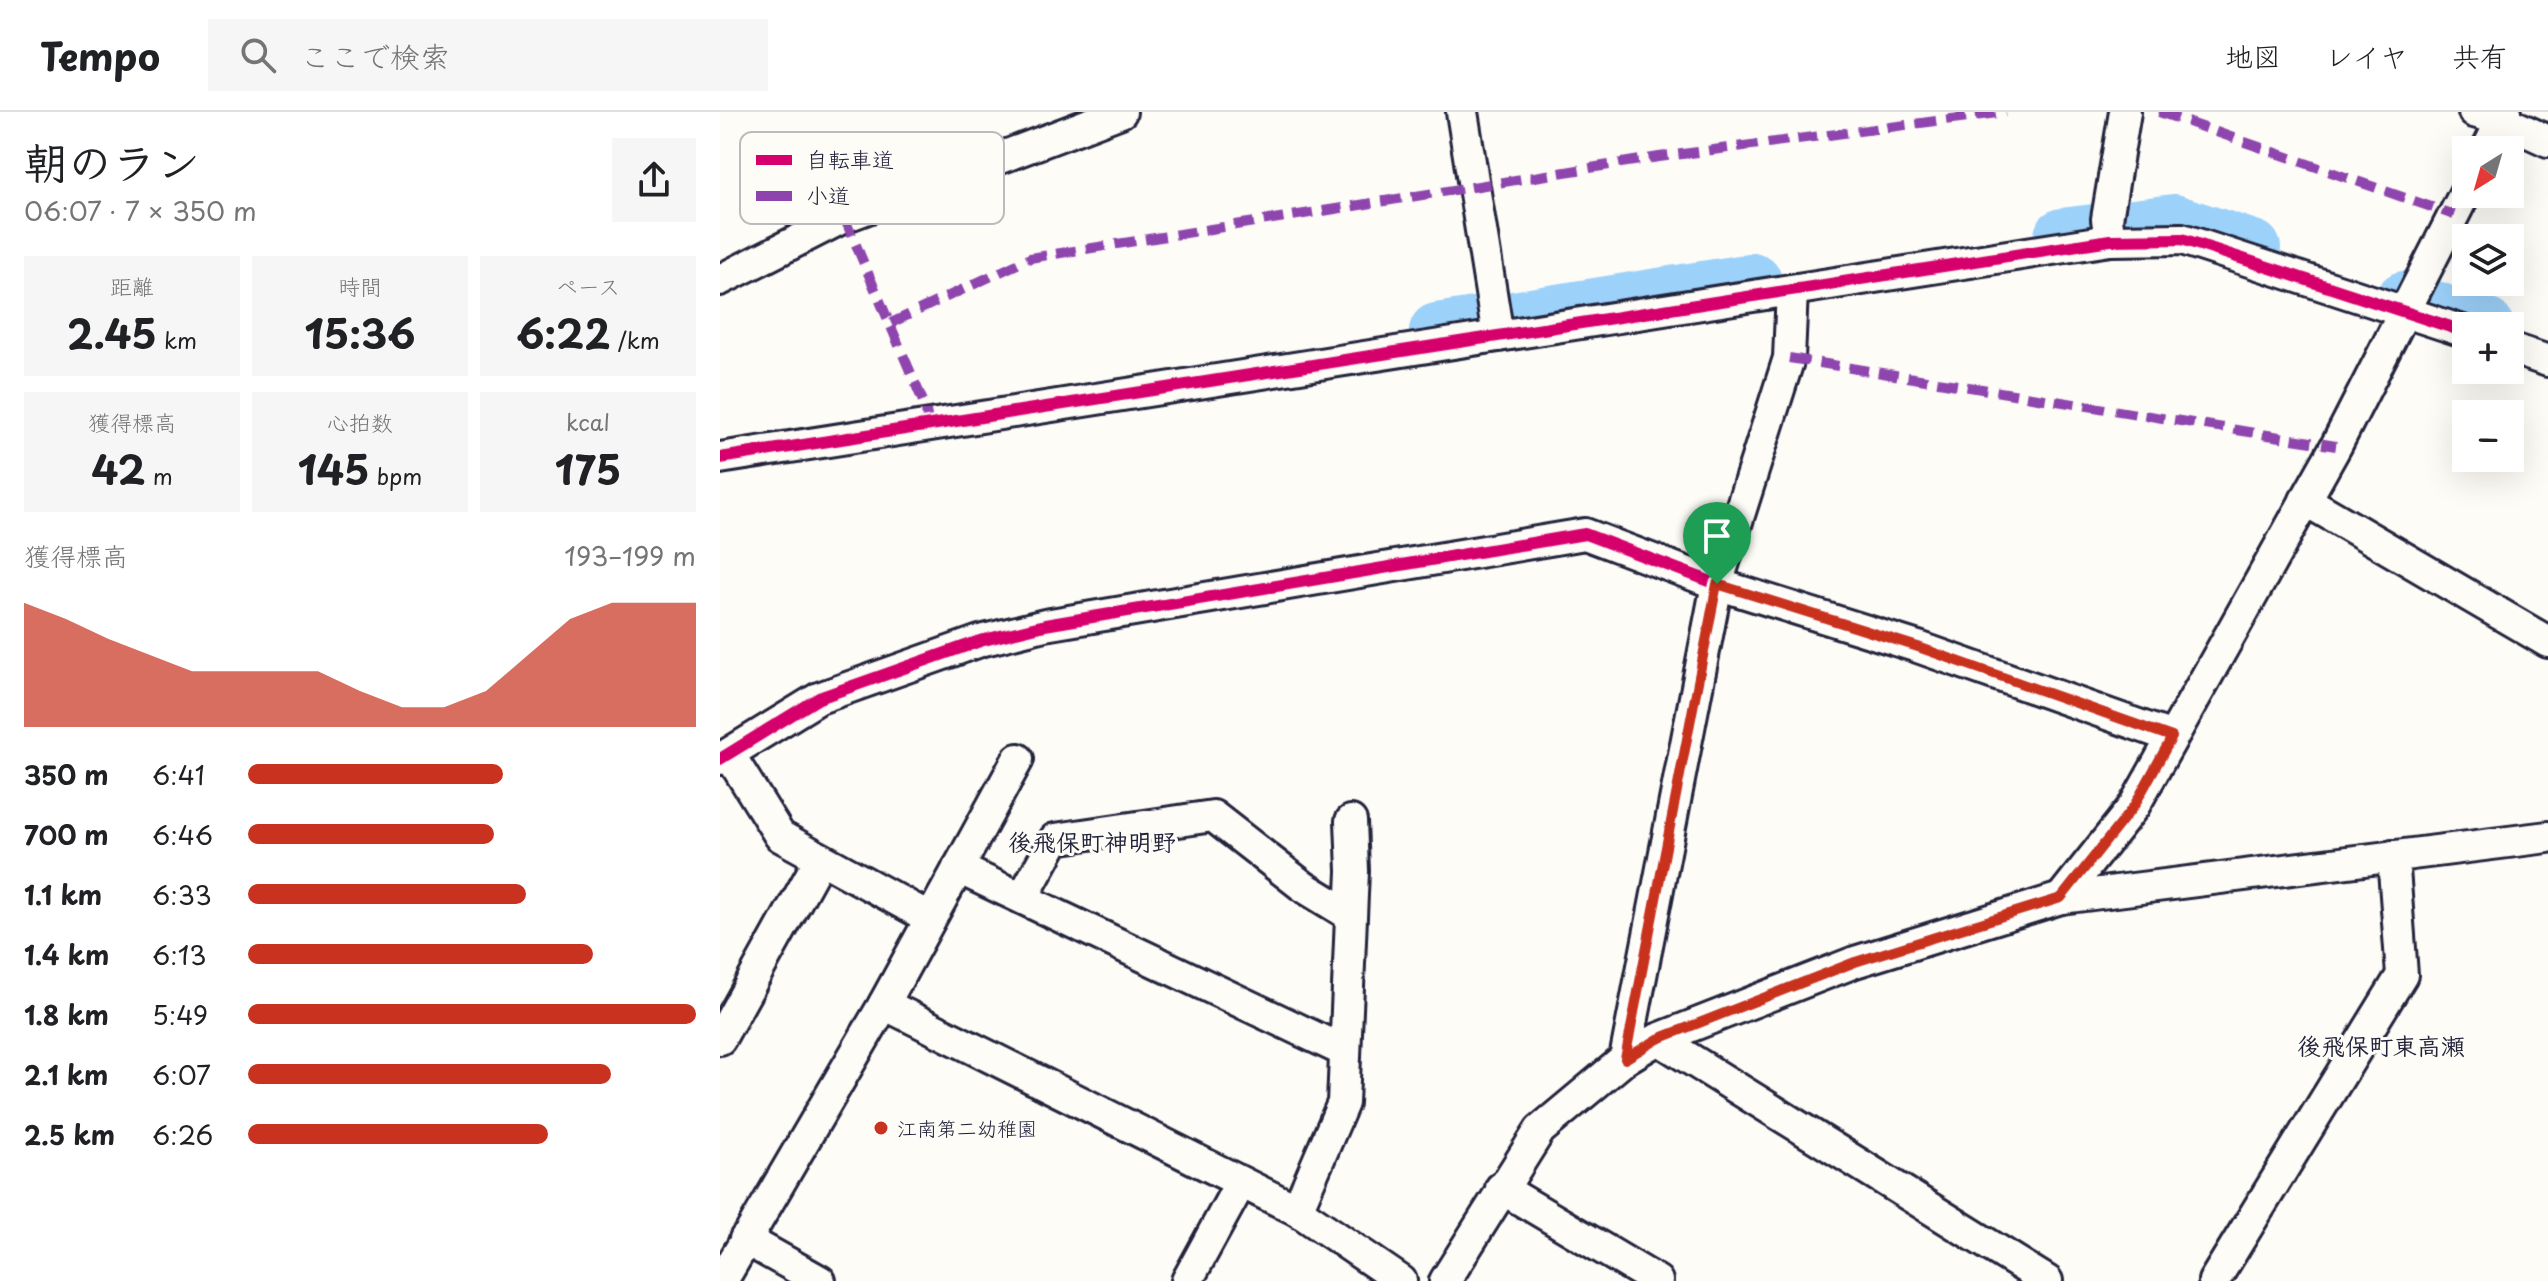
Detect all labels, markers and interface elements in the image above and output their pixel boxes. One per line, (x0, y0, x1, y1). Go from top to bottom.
search box (208, 19, 768, 91)
text: Tempo (40, 27, 160, 84)
icon: search (236, 33, 280, 77)
text: ここで検索 (300, 33, 450, 78)
text: 地図 (2225, 34, 2281, 77)
text: レイヤ (2325, 34, 2408, 77)
text: 共有 (2452, 34, 2508, 77)
text: 朝のラン (24, 128, 200, 194)
legend (740, 132, 1004, 224)
north arrow (2452, 136, 2524, 208)
map controls (2452, 136, 2524, 472)
button: share (612, 138, 696, 222)
text: 自転車道 (806, 142, 894, 175)
text: 小道 (806, 178, 850, 211)
text: 06:07 · 7 × 350 m (24, 191, 257, 230)
button: layers (2452, 224, 2524, 296)
text: 距離 (110, 269, 154, 302)
text: 時間 (338, 269, 382, 302)
text: ペース (556, 269, 620, 302)
text: 2.45 (67, 302, 157, 363)
text: 15:36 (305, 302, 415, 363)
text: 6:22 (516, 302, 611, 363)
button: + (2452, 312, 2524, 384)
text: km (157, 323, 197, 356)
text: /km (611, 323, 660, 356)
button: − (2452, 400, 2524, 472)
text: 獲得標高 (88, 405, 176, 438)
text: 心拍数 (327, 405, 393, 438)
text: kcal (566, 405, 610, 438)
text: 42 (91, 438, 146, 499)
text: 145 (298, 438, 370, 499)
text: 175 (555, 438, 621, 499)
text: m (146, 459, 173, 492)
text: bpm (370, 459, 422, 492)
pin (1683, 502, 1751, 584)
icon: arrive (1695, 514, 1739, 558)
text: 獲得標高 (24, 536, 128, 575)
text: 193–199 m (564, 536, 696, 575)
text: 350 m (24, 755, 108, 794)
text: 6:41 (152, 755, 205, 794)
text: 700 m (24, 815, 109, 854)
text: 6:46 (152, 815, 213, 854)
district label: 後飛保町神明野 (1008, 823, 1176, 859)
text: 1.1 km (24, 875, 102, 914)
text: 6:33 (152, 875, 212, 914)
text: 1.4 km (24, 935, 109, 974)
text: 6:13 (152, 935, 207, 974)
text: 1.8 km (24, 995, 109, 1034)
text: 5:49 (152, 995, 208, 1034)
district label: 後飛保町東高瀬 (2297, 1027, 2465, 1063)
text: 2.1 km (24, 1055, 108, 1094)
text: 6:07 (152, 1055, 211, 1094)
place label: 江南第二幼稚園 (897, 1113, 1037, 1143)
text: 2.5 km (24, 1115, 115, 1154)
text: 6:26 (152, 1115, 213, 1154)
marker: 江南第二幼稚園 (872, 1119, 890, 1137)

